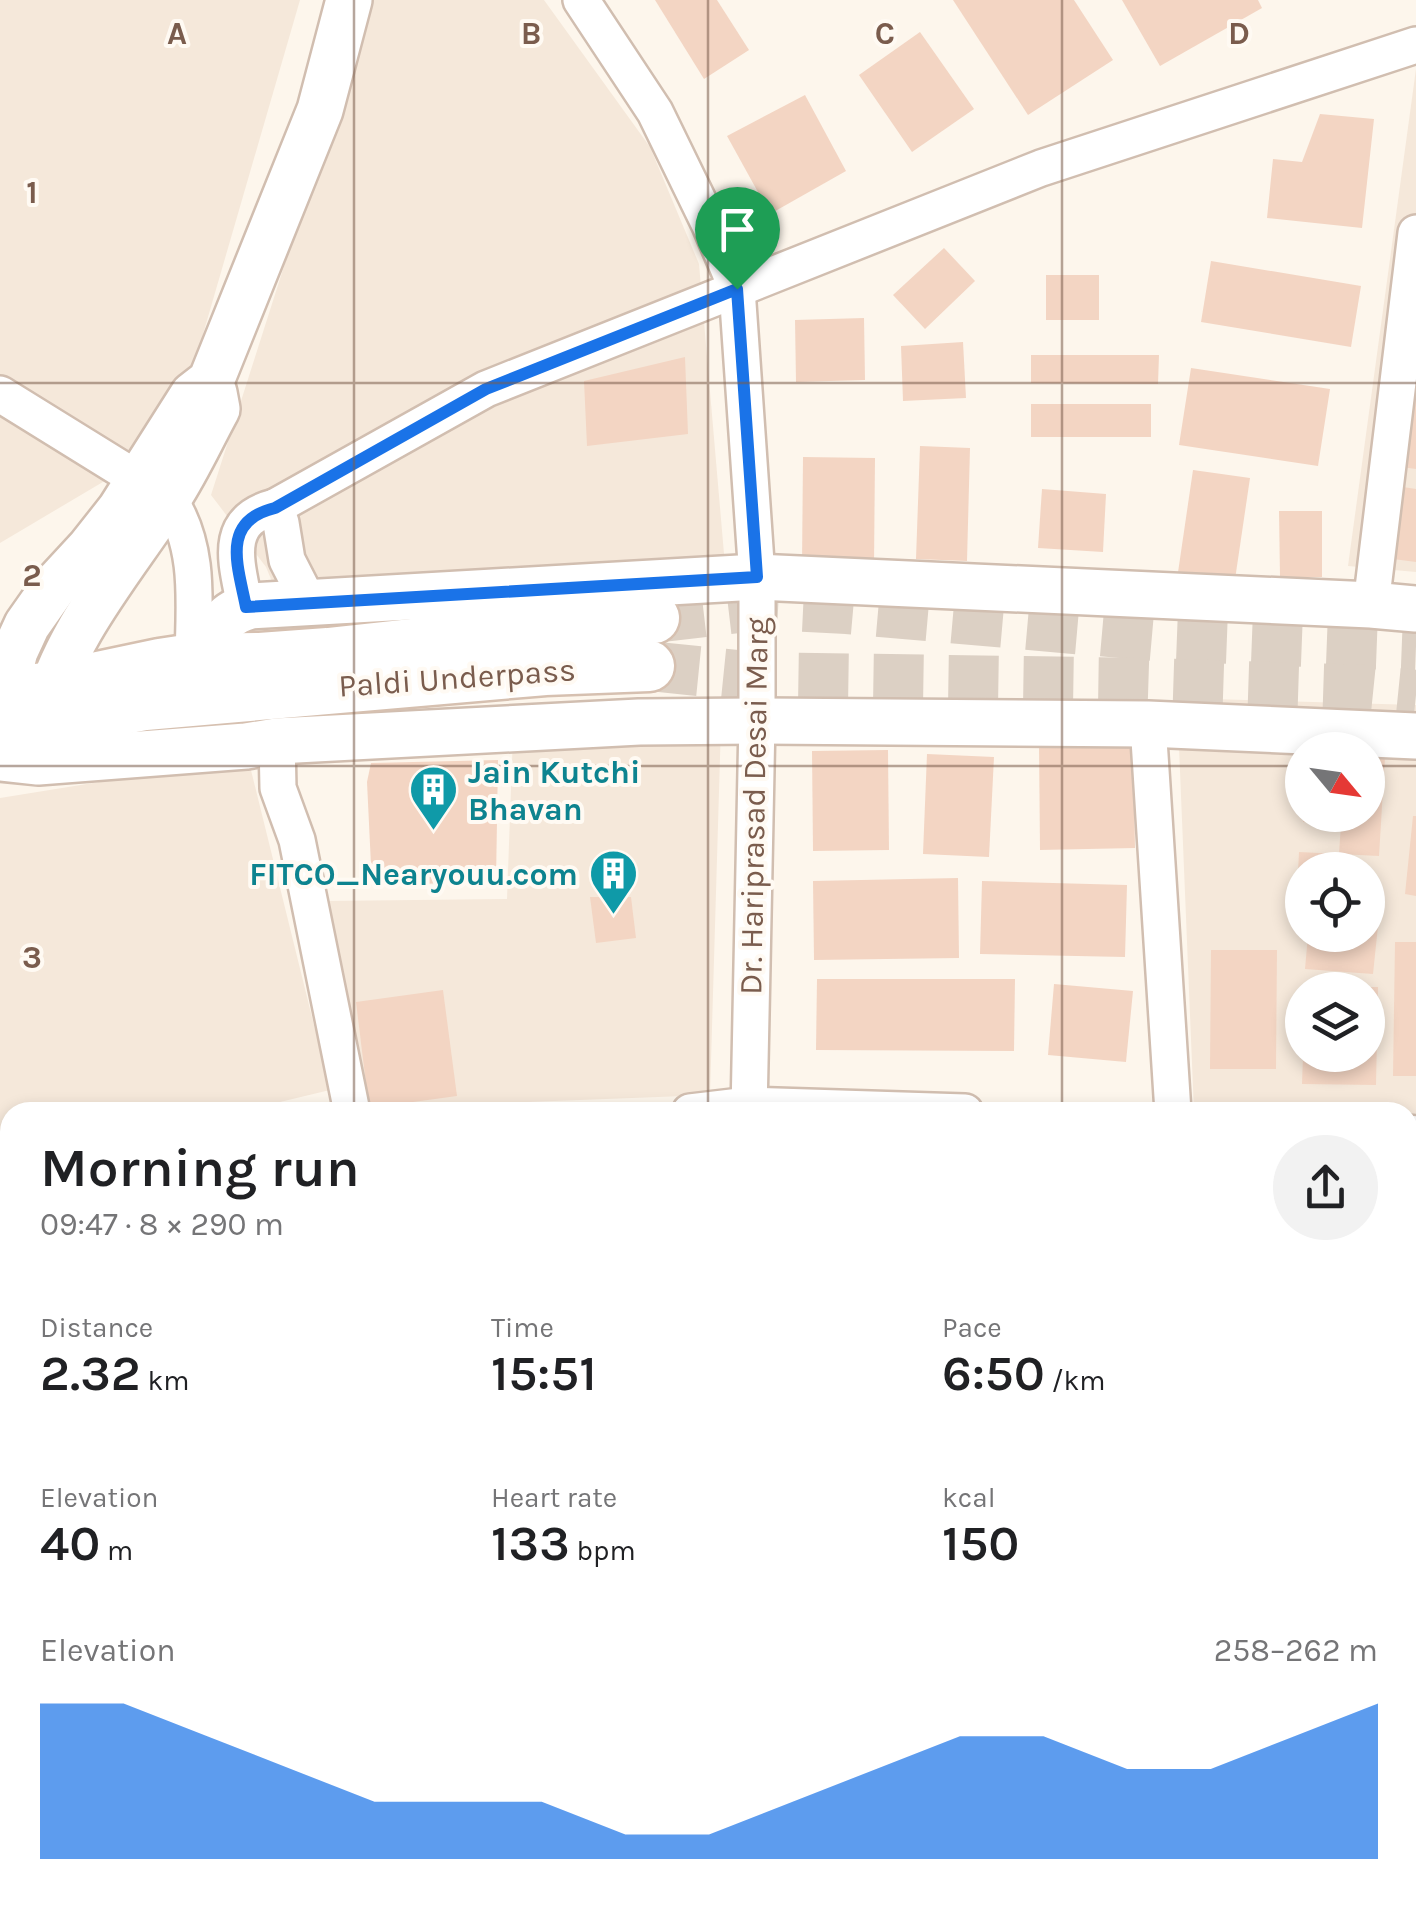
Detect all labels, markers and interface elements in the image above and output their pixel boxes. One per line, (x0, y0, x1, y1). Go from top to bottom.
text: A (167, 15, 187, 52)
text: B (521, 15, 541, 52)
text: C (875, 15, 895, 52)
text: D (1228, 15, 1250, 52)
text: 1 (26, 174, 38, 211)
pin (695, 187, 780, 290)
icon: arrive (710, 202, 765, 257)
text: 2 (22, 557, 42, 594)
street label: Dr. Hariprasad Desai Marg (732, 617, 776, 995)
street label: Paldi Underpass (337, 651, 577, 705)
north arrow (1285, 732, 1385, 832)
map controls (1285, 732, 1385, 1072)
place label: Jain Kutchi Bhavan (468, 754, 640, 828)
building icon: Jain Kutchi Bhavan (407, 764, 459, 832)
building icon: FITCO_Nearyouu.com (587, 848, 639, 916)
button: locate (1285, 852, 1385, 952)
place label: FITCO_Nearyouu.com (249, 856, 578, 893)
text: 3 (22, 939, 42, 976)
button: layers (1285, 972, 1385, 1072)
button: share (1273, 1135, 1378, 1240)
text: Morning run (40, 1136, 360, 1200)
text: 09:47 · 8 × 290 m (40, 1206, 284, 1243)
text: Distance (40, 1311, 153, 1344)
text: Time (491, 1311, 554, 1344)
text: Pace (942, 1311, 1002, 1344)
text: 2.32 (40, 1344, 141, 1403)
text: 15:51 (491, 1344, 597, 1403)
text: 6:50 (942, 1344, 1045, 1403)
text: km (141, 1364, 189, 1397)
text: /km (1045, 1364, 1106, 1397)
text: Elevation (40, 1481, 159, 1514)
text: Heart rate (491, 1481, 617, 1514)
text: kcal (942, 1481, 995, 1514)
text: 40 (40, 1514, 100, 1573)
text: 133 (491, 1514, 570, 1573)
text: 150 (942, 1514, 1019, 1573)
text: m (100, 1534, 133, 1567)
text: bpm (570, 1534, 636, 1567)
text: Elevation (40, 1632, 175, 1669)
text: 258–262 m (1214, 1632, 1378, 1669)

